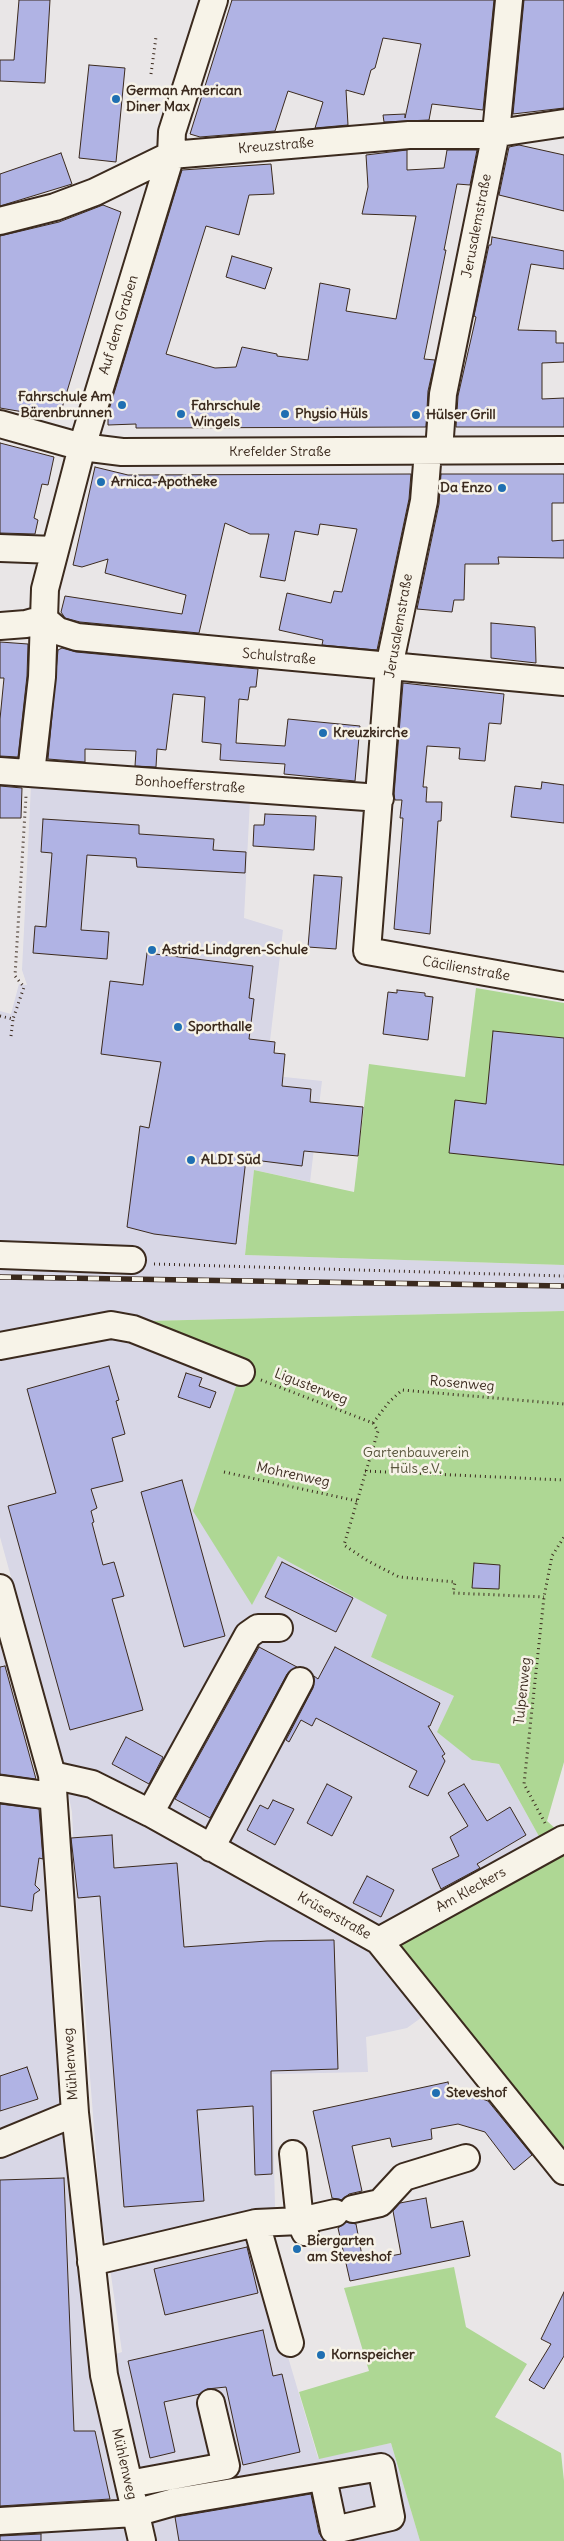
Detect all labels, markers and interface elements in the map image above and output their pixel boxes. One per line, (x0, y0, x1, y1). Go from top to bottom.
place label: German American Diner Max (126, 83, 242, 115)
marker: German American Diner Max (110, 93, 122, 105)
street label: Kreuzstraße (237, 134, 315, 158)
street label: Jerusalemstraße (459, 173, 495, 279)
street label: Auf dem Graben (96, 273, 142, 377)
place label: Fahrschule Am Bärenbrunnen (18, 389, 112, 422)
place label: Fahrschule Wingels (191, 398, 260, 431)
marker: Fahrschule Am Bärenbrunnen (116, 399, 128, 411)
place label: Physio Hüls (295, 406, 368, 422)
place label: Hülser Grill (426, 407, 496, 423)
marker: Fahrschule Wingels (175, 408, 187, 420)
marker: Physio Hüls (279, 408, 291, 420)
marker: Hülser Grill (410, 409, 422, 421)
street label: Krefelder Straße (229, 444, 331, 460)
place label: Arnica-Apotheke (111, 474, 217, 490)
marker: Arnica-Apotheke (95, 476, 107, 488)
place label: Da Enzo (440, 480, 492, 496)
marker: Da Enzo (496, 482, 508, 494)
street label: Jerusalemstraße (382, 573, 416, 679)
street label: Schulstraße (241, 645, 317, 669)
place label: Kreuzkirche (333, 725, 408, 741)
marker: Kreuzkirche (317, 727, 329, 739)
street label: Bonhoefferstraße (134, 773, 246, 797)
place label: Astrid-Lindgren-Schule (162, 942, 308, 958)
marker: Astrid-Lindgren-Schule (146, 944, 158, 956)
street label: Cäcilienstraße (421, 953, 511, 985)
place label: Sporthalle (188, 1019, 252, 1035)
marker: Sporthalle (172, 1021, 184, 1033)
place label: ALDI Süd (201, 1152, 261, 1168)
marker: ALDI Süd (185, 1154, 197, 1166)
street label: Ligusterweg (272, 1365, 350, 1409)
street label: Rosenweg (429, 1373, 495, 1395)
park label: Gartenbauverein Hüls e.V. (363, 1445, 469, 1478)
street label: Mohrenweg (255, 1459, 331, 1491)
street label: Tulpenweg (511, 1657, 535, 1725)
street label: Am Kleckers (433, 1864, 509, 1916)
street label: Krüserstraße (294, 1889, 374, 1943)
street label: Mühlenweg (60, 2027, 82, 2101)
place label: Steveshof (446, 2085, 507, 2101)
marker: Steveshof (430, 2087, 442, 2099)
place label: Biergarten am Steveshof (307, 2233, 391, 2266)
marker: Biergarten am Steveshof (291, 2243, 303, 2255)
place label: Kornspeicher (331, 2347, 415, 2363)
marker: Kornspeicher (315, 2349, 327, 2361)
street label: Mühlenweg (108, 2427, 140, 2501)

